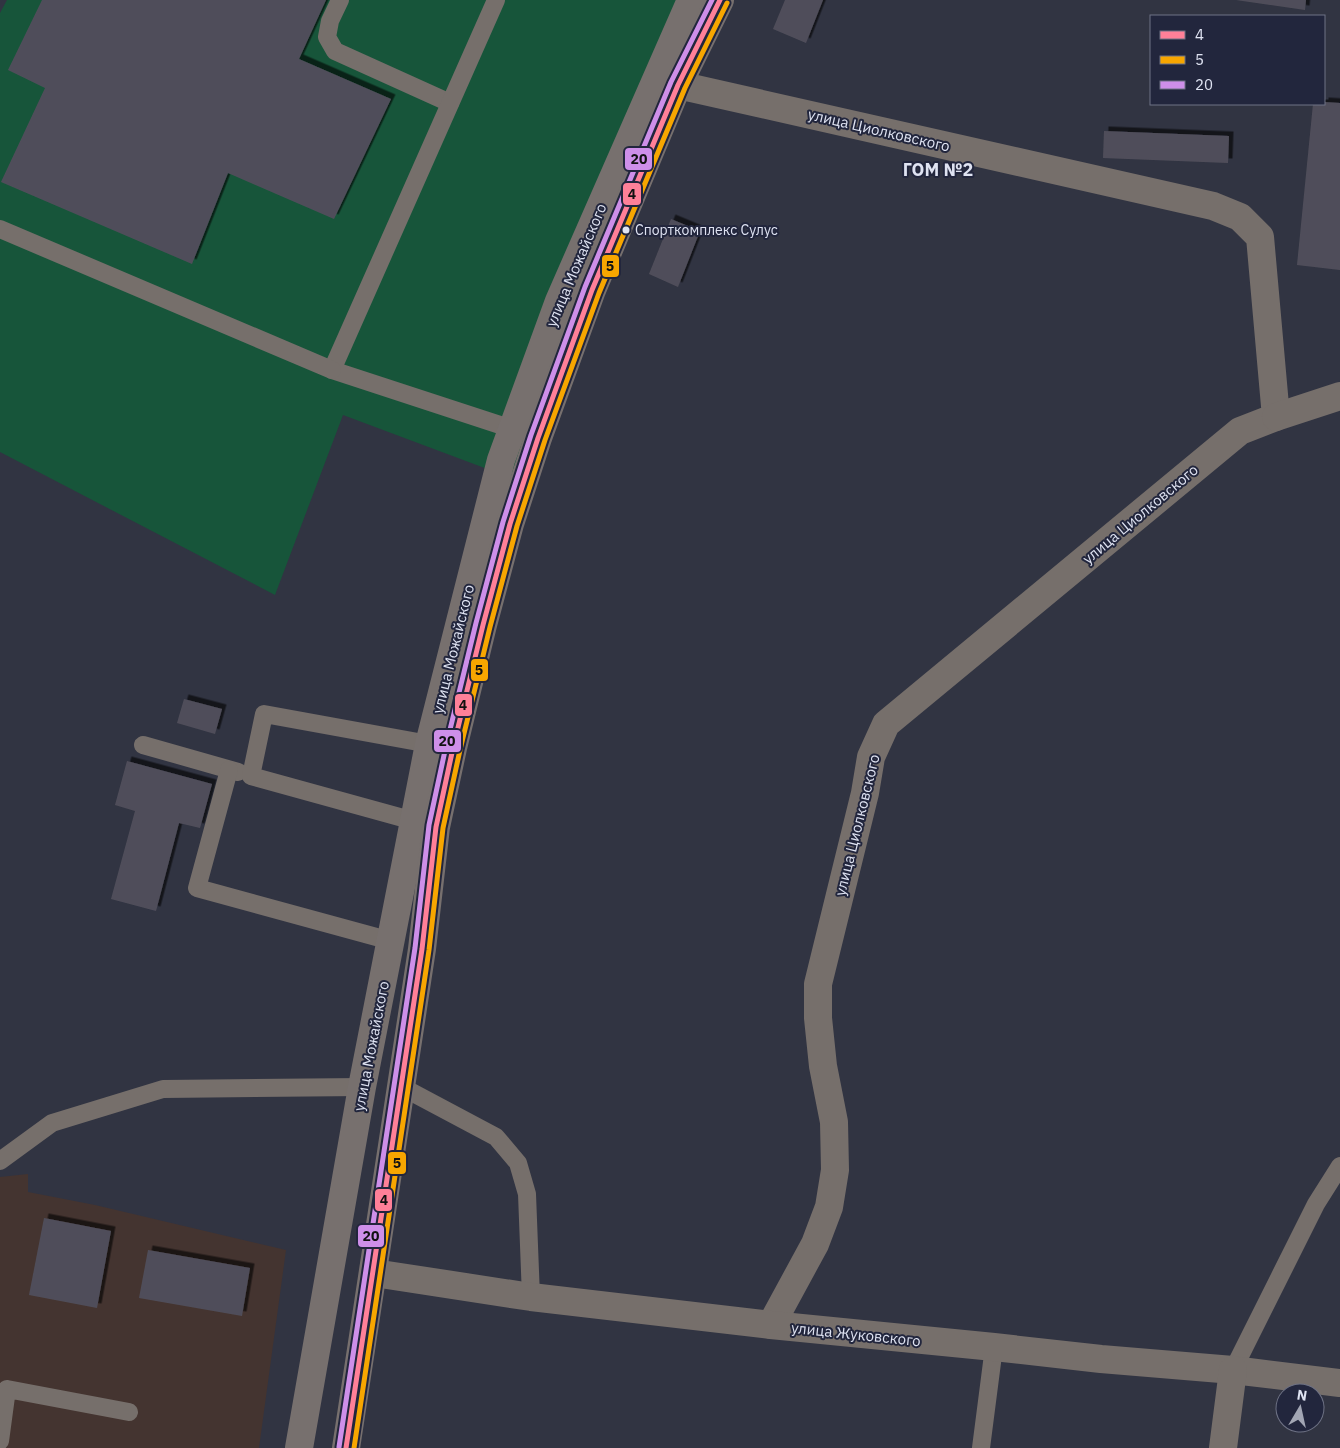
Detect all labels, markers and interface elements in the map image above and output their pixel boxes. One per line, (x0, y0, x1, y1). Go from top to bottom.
legend (1150, 15, 1325, 105)
text: 4 (1195, 25, 1204, 44)
text: 5 (1195, 50, 1204, 69)
text: 20 (1195, 75, 1213, 94)
street label: улица Циолковского (806, 104, 952, 156)
line badge: 20 (624, 147, 653, 171)
text: 20 (631, 150, 647, 168)
district label: ГОМ №2 (903, 158, 973, 181)
line badge: 4 (622, 182, 642, 206)
text: 4 (628, 185, 636, 203)
street label: улица Можайского (541, 200, 611, 330)
place label: Спорткомплекс Сулус (635, 221, 778, 239)
marker: Спорткомплекс Сулус (621, 225, 631, 235)
line badge: 5 (601, 254, 620, 278)
text: 5 (606, 257, 614, 275)
street label: улица Циолковского (1078, 460, 1202, 568)
street label: улица Можайского (428, 583, 478, 715)
line badge: 5 (470, 658, 489, 682)
text: 5 (475, 661, 483, 679)
line badge: 4 (454, 693, 473, 717)
text: 4 (459, 696, 467, 714)
line badge: 20 (433, 729, 462, 753)
text: 20 (439, 732, 455, 750)
street label: улица Циолковского (830, 752, 884, 898)
street label: улица Можайского (349, 979, 393, 1113)
line badge: 5 (387, 1151, 407, 1175)
text: 5 (393, 1154, 401, 1172)
line badge: 4 (374, 1188, 393, 1212)
text: 4 (380, 1191, 388, 1209)
line badge: 20 (357, 1224, 385, 1248)
text: 20 (363, 1227, 379, 1245)
street label: улица Жуковского (790, 1318, 922, 1350)
north arrow (1275, 1383, 1325, 1433)
text: N (1296, 1385, 1308, 1405)

